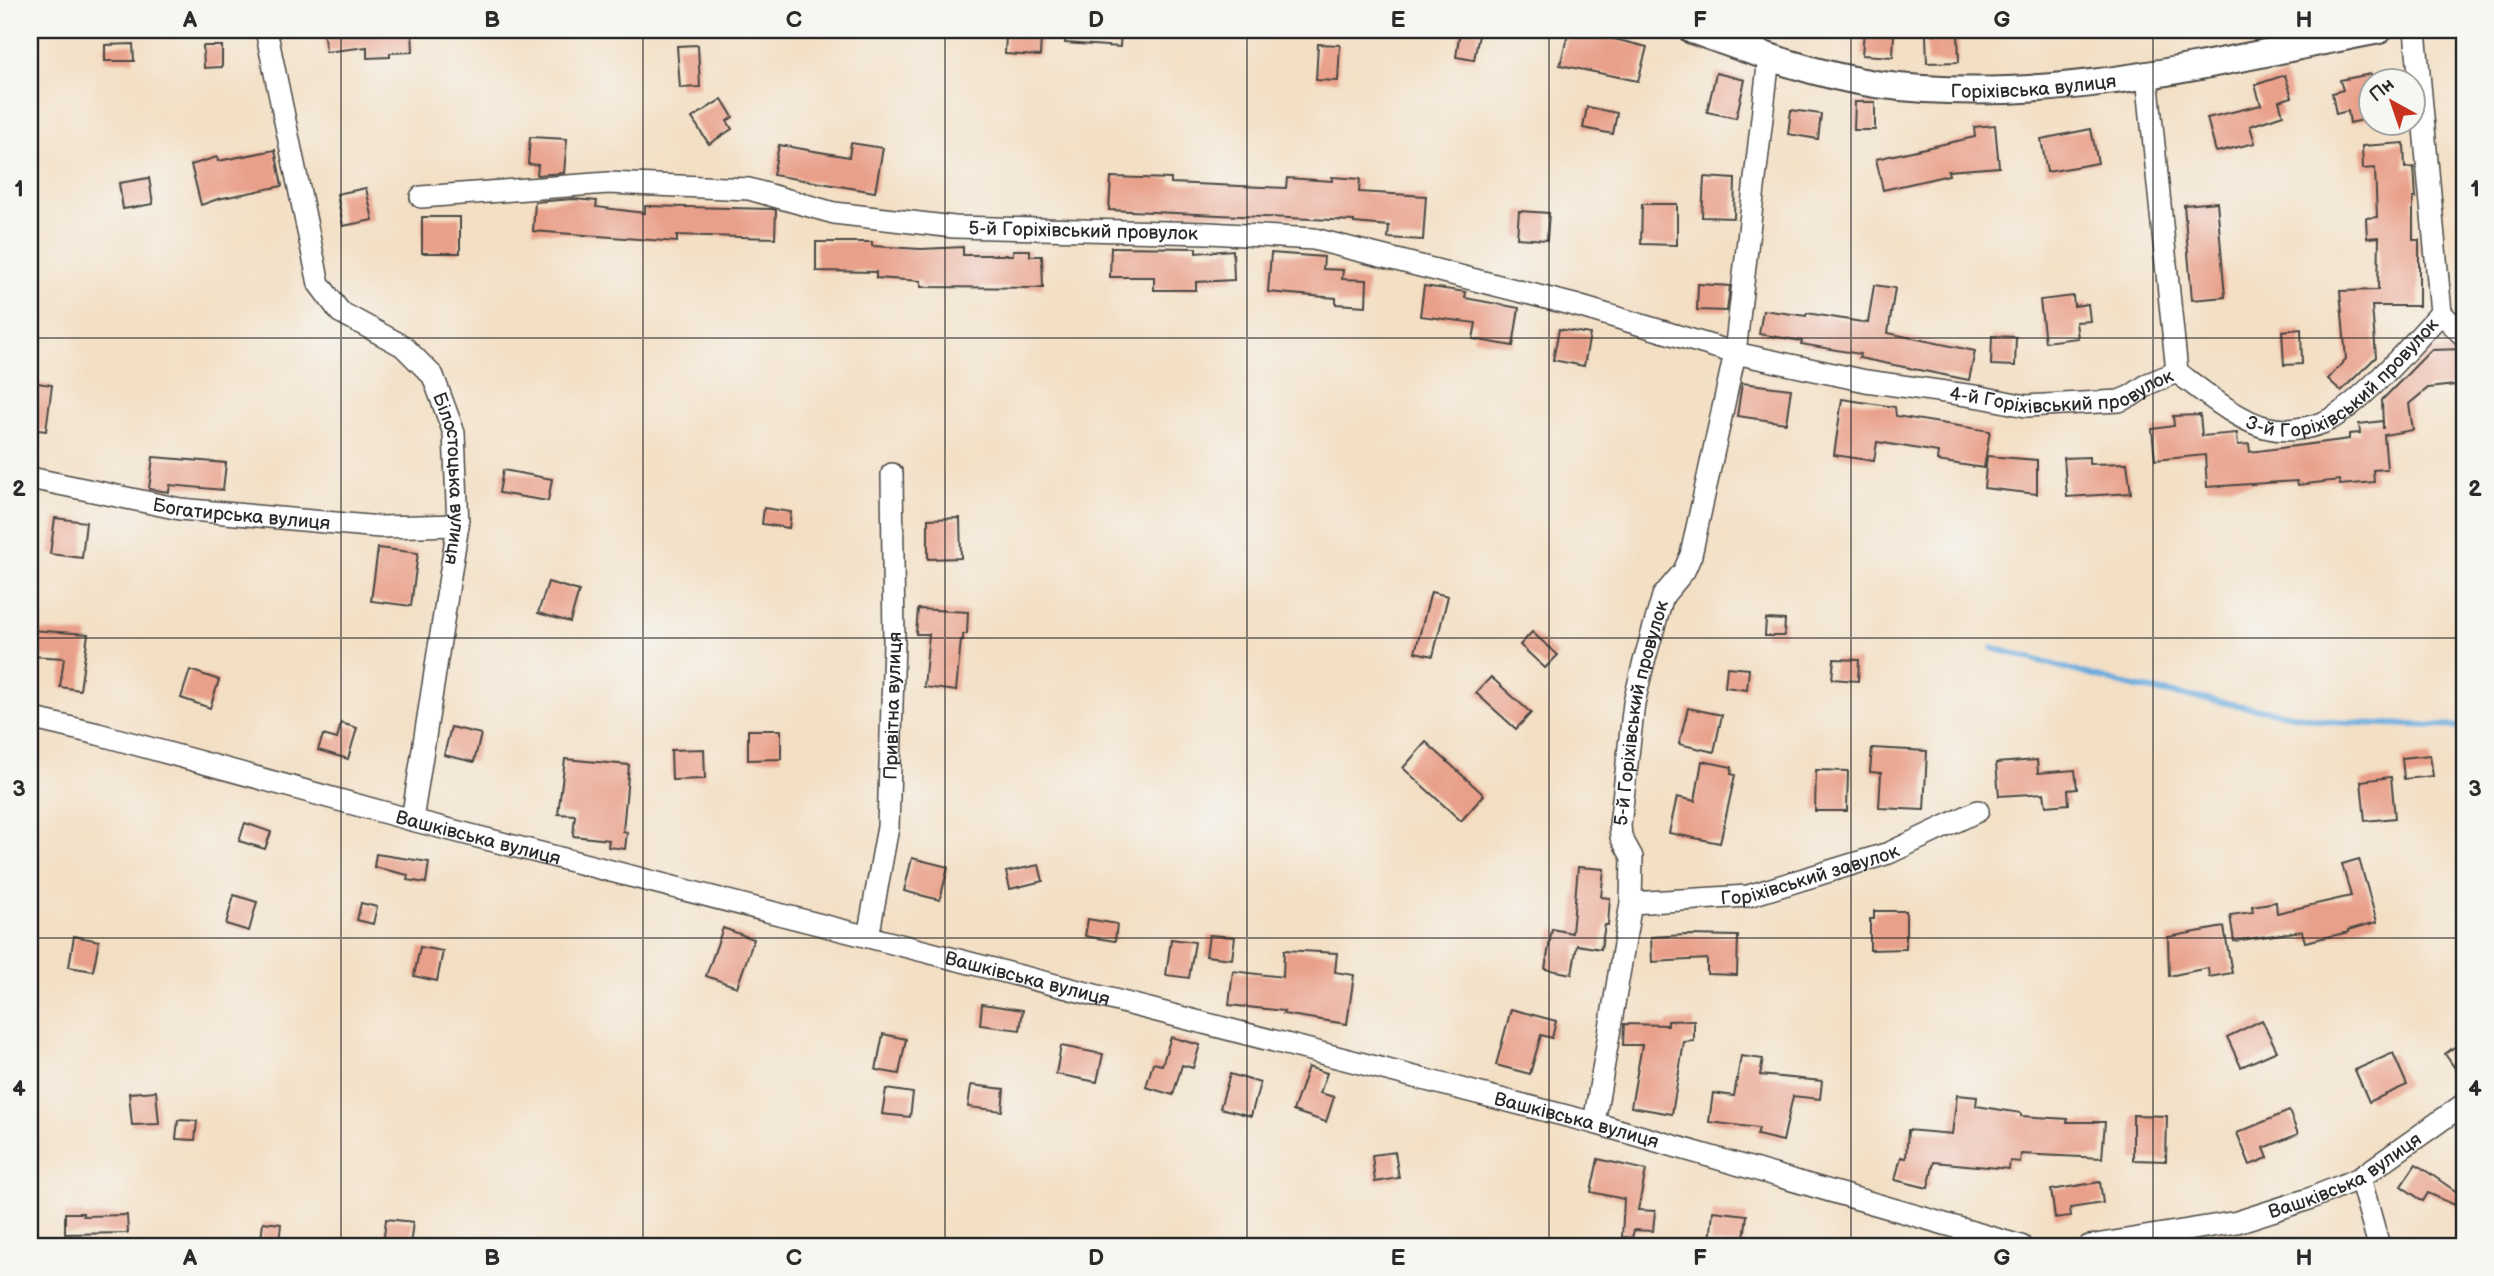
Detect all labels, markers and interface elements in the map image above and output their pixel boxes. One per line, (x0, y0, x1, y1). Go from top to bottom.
text: A (182, 6, 198, 34)
text: B (484, 6, 500, 34)
text: C (786, 6, 802, 34)
text: D (1088, 6, 1104, 34)
text: E (1391, 6, 1406, 34)
text: F (1693, 6, 1707, 34)
text: G (1994, 6, 2011, 34)
text: H (2295, 6, 2313, 34)
north arrow (2358, 66, 2428, 136)
street label: Горіхівська вулиця (1950, 70, 2118, 104)
text: Пн (2365, 73, 2399, 107)
text: 1 (14, 175, 24, 203)
text: 1 (2470, 175, 2480, 203)
street label: 5-й Горіхівський провулок (968, 217, 1198, 246)
street label: 3-й Горіхівський провулок (2242, 314, 2444, 443)
street label: 4-й Горіхівський провулок (1948, 365, 2177, 419)
street label: Білостоцька вулиця (427, 389, 468, 566)
text: 2 (12, 475, 26, 503)
text: 2 (2468, 475, 2482, 503)
street label: Богатирська вулиця (151, 494, 331, 535)
street label: 5-й Горіхівський провулок (1610, 598, 1674, 827)
street label: Привітна вулиця (880, 632, 907, 780)
text: 3 (12, 775, 26, 803)
text: 3 (2468, 775, 2482, 803)
street label: Вашківська вулиця (393, 806, 563, 871)
street label: Горіхівський завулок (1720, 840, 1903, 911)
street label: Вашківська вулиця (942, 947, 1112, 1011)
text: 4 (12, 1075, 26, 1103)
text: 4 (2468, 1075, 2482, 1103)
street label: Вашківська вулиця (1492, 1088, 1661, 1154)
street label: Вашківська вулиця (2266, 1128, 2426, 1224)
text: A (182, 1244, 198, 1272)
text: B (484, 1244, 500, 1272)
text: C (786, 1244, 802, 1272)
text: D (1088, 1244, 1104, 1272)
text: E (1391, 1244, 1406, 1272)
text: F (1693, 1244, 1707, 1272)
text: G (1994, 1244, 2011, 1272)
text: H (2295, 1244, 2313, 1272)

